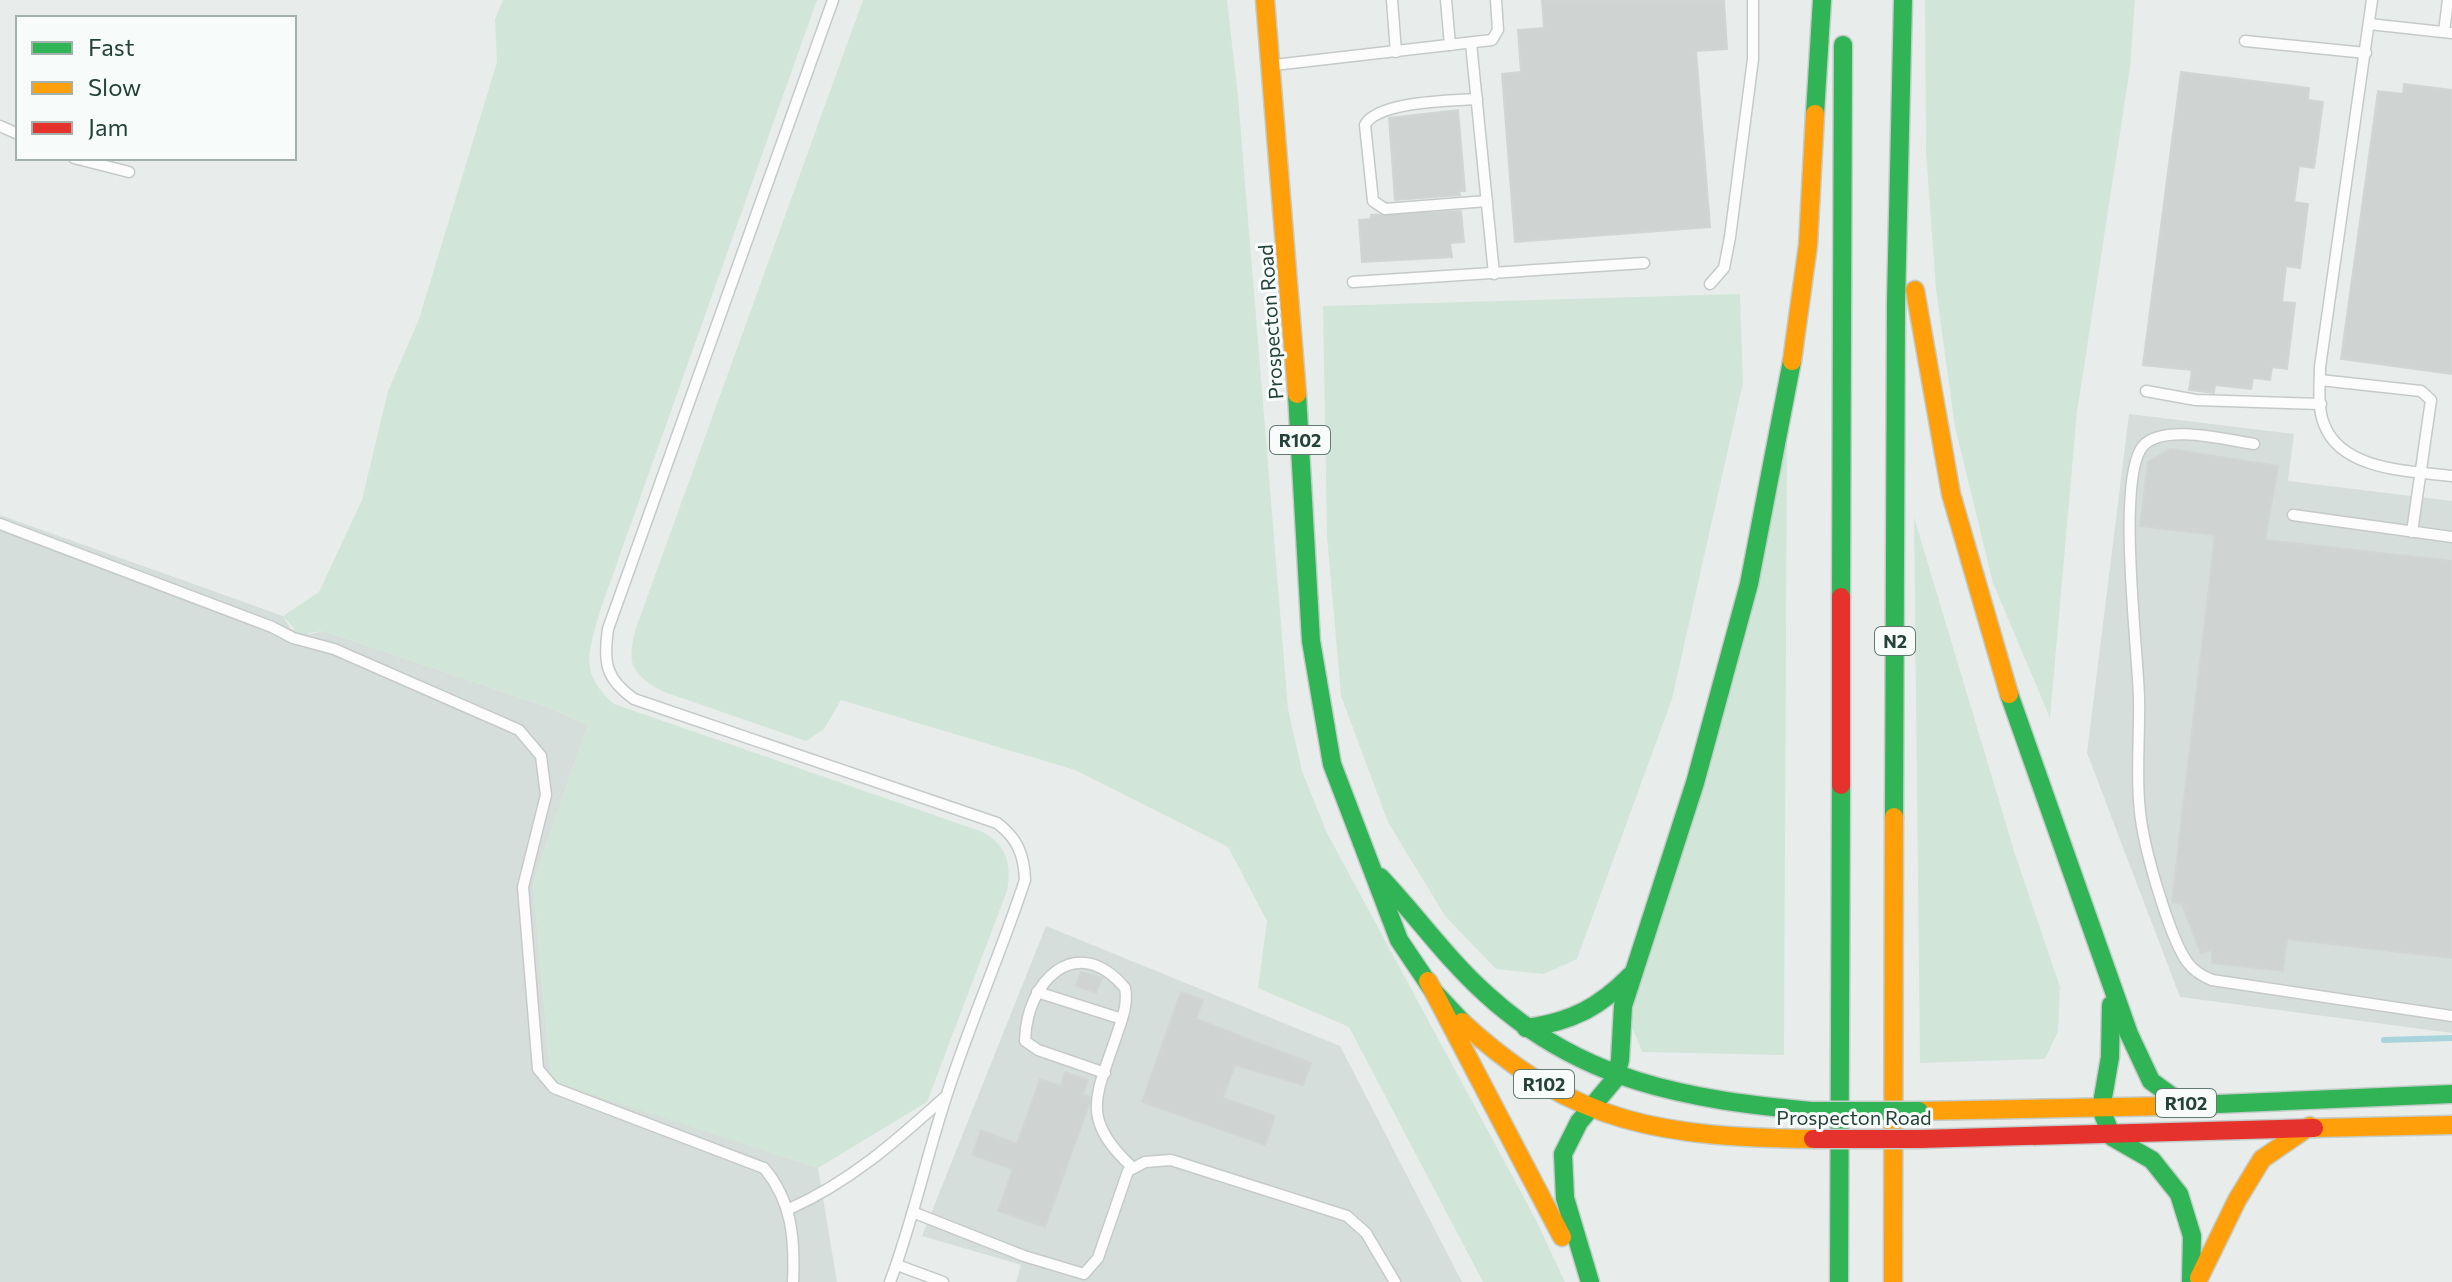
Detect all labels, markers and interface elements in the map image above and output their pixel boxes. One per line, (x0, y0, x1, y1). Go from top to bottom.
legend (16, 16, 296, 160)
text: Fast (88, 32, 135, 61)
text: Slow (88, 72, 141, 101)
text: Jam (88, 112, 128, 141)
street label: Prospecton Road (1253, 244, 1287, 400)
road number: R102 (1270, 426, 1330, 454)
road number: N2 (1875, 627, 1915, 655)
road number: R102 (1514, 1070, 1574, 1098)
road number: R102 (2156, 1089, 2216, 1117)
street label: Prospecton Road (1776, 1105, 1932, 1129)

